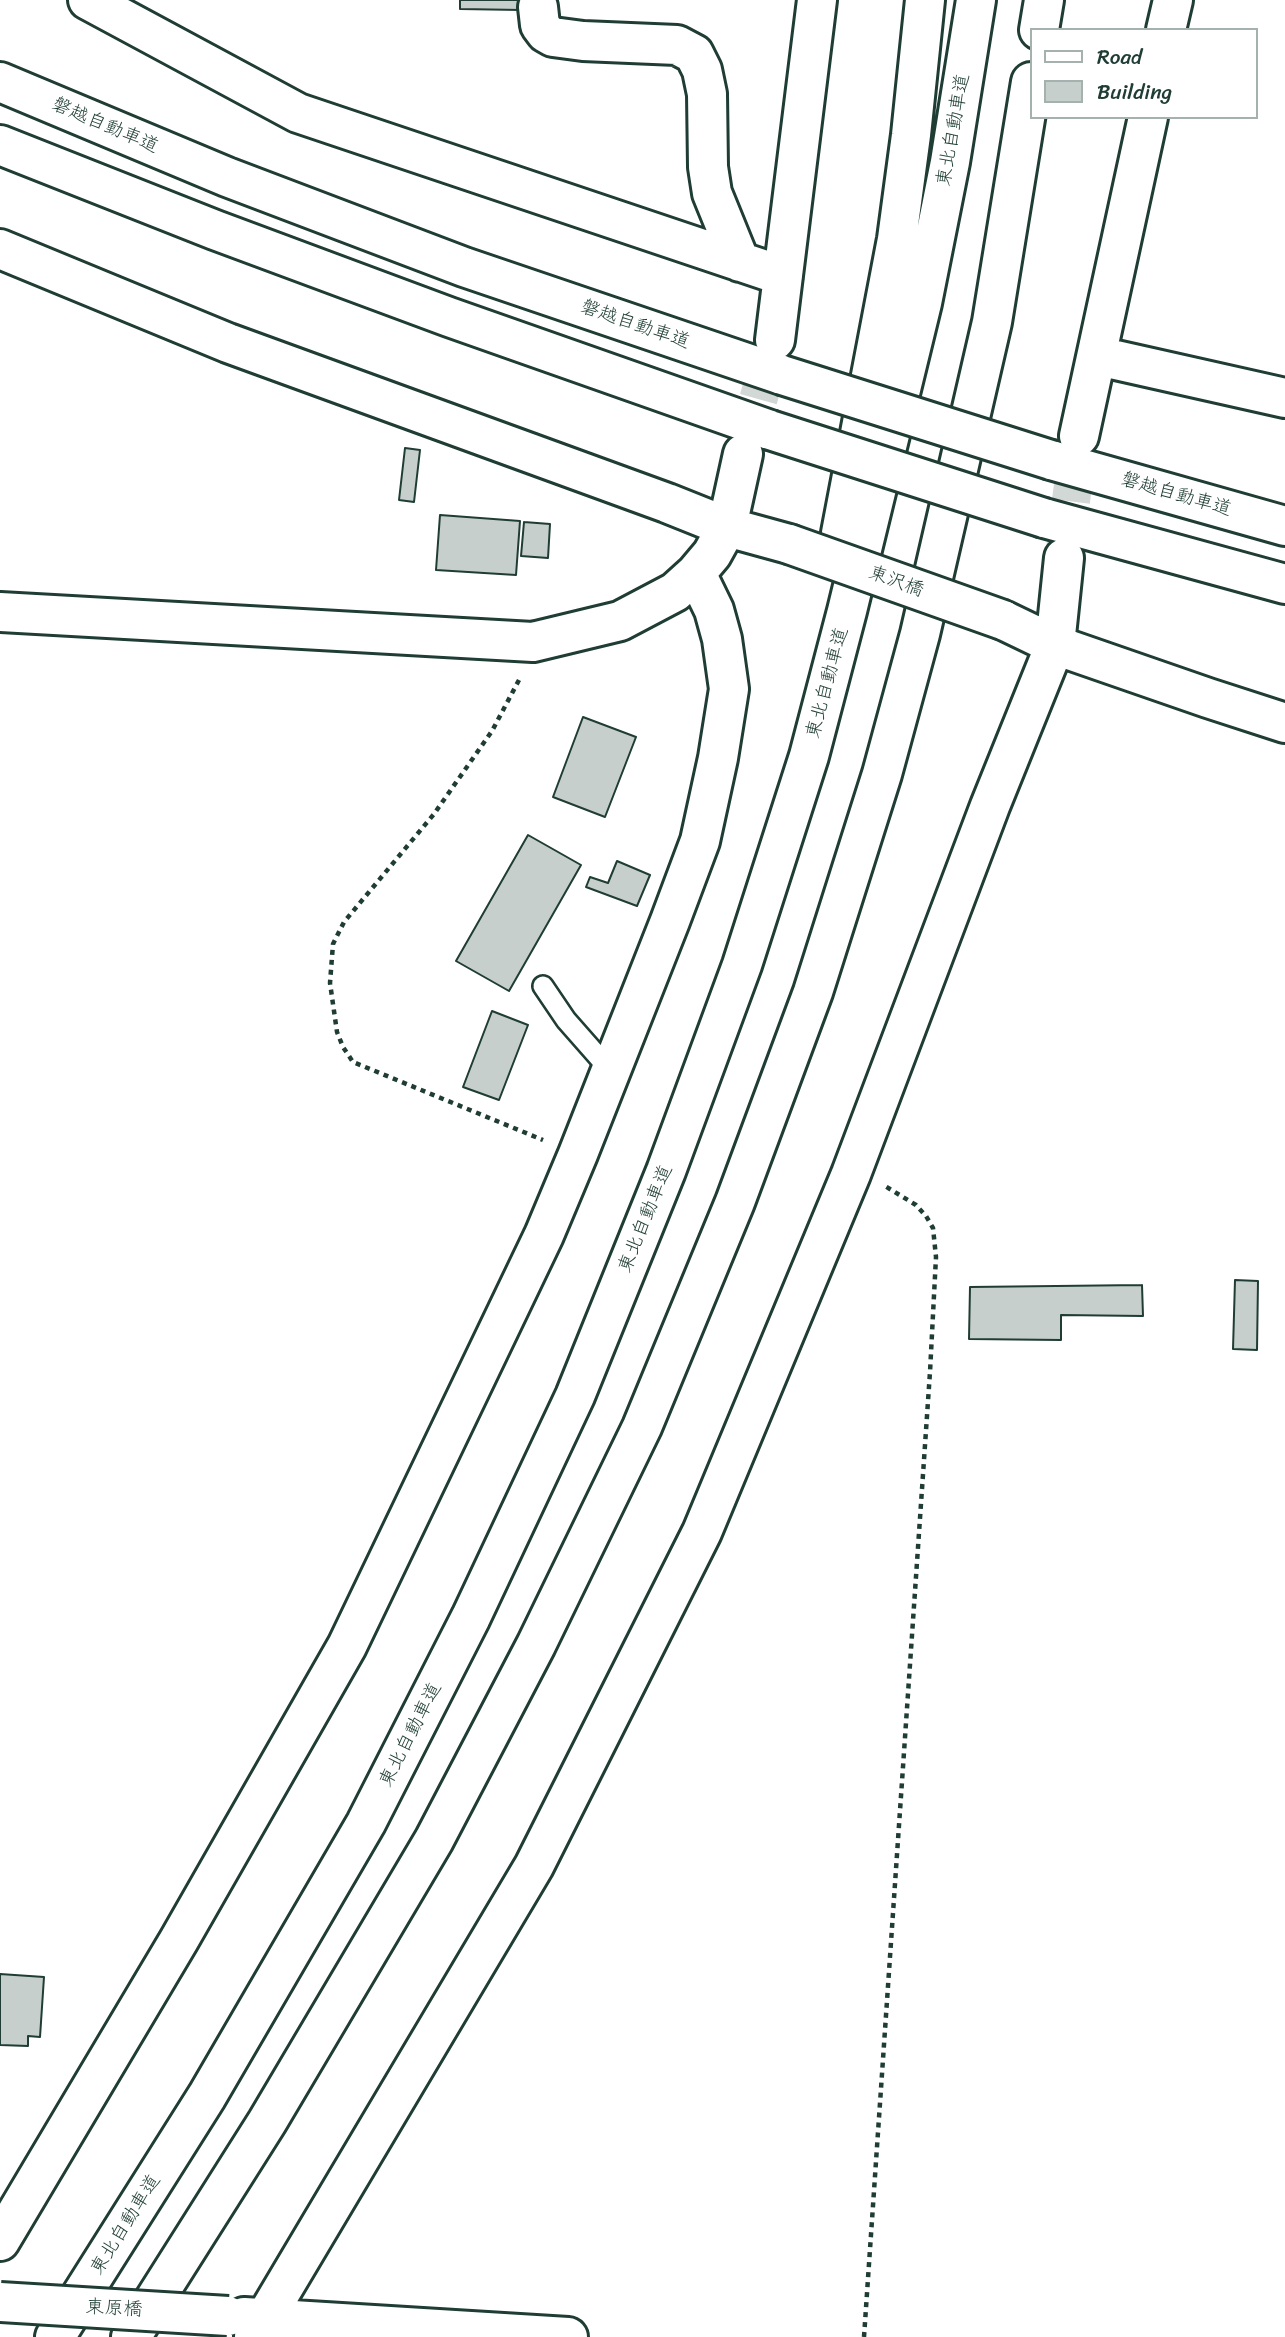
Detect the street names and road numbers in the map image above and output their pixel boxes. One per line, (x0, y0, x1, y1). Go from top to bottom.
street label: 東北自動車道 (933, 72, 975, 188)
street label: 磐越自動車道 (48, 93, 162, 159)
street label: 磐越自動車道 (577, 296, 693, 354)
street label: 磐越自動車道 (1118, 468, 1234, 522)
street label: 東沢橋 (865, 562, 927, 602)
street label: 東北自動車道 (802, 625, 854, 741)
street label: 東北自動車道 (614, 1162, 678, 1276)
street label: 東北自動車道 (375, 1679, 447, 1791)
street label: 東北自動車道 (86, 2171, 166, 2279)
street label: 東原橋 (85, 2296, 143, 2322)

